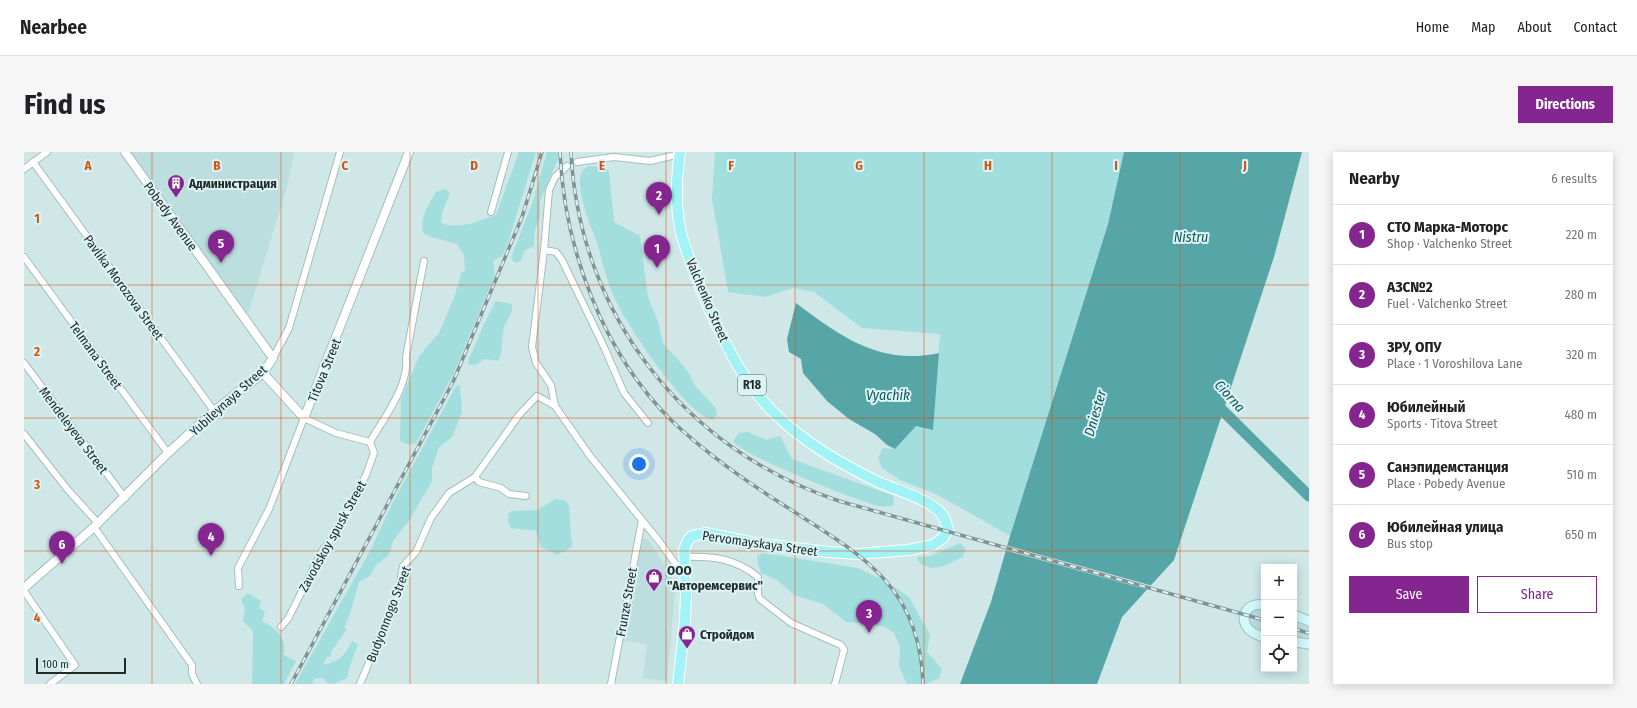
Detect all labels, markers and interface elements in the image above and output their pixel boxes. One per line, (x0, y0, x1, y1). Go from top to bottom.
text: Nearbee (20, 16, 87, 39)
text: Home (1416, 19, 1449, 36)
text: Map (1471, 19, 1495, 36)
text: About (1517, 19, 1552, 36)
text: Contact (1574, 19, 1617, 36)
button: Directions (1518, 86, 1613, 123)
text: Find us (24, 88, 106, 121)
text: A (83, 158, 92, 173)
text: B (213, 158, 221, 173)
text: C (342, 158, 349, 173)
text: D (470, 158, 478, 173)
text: E (599, 158, 605, 173)
text: F (728, 158, 734, 173)
text: G (855, 158, 863, 173)
text: H (984, 158, 992, 173)
text: I (1114, 158, 1118, 173)
text: J (1242, 158, 1247, 173)
text: Nearby (1349, 168, 1400, 189)
text: 6 results (1551, 171, 1597, 186)
building icon: Администрация (166, 173, 186, 198)
place label: Администрация (188, 176, 277, 191)
street label: Pobedy Avenue (141, 179, 201, 254)
pin: 2 (646, 182, 672, 215)
text: 1 (34, 211, 40, 226)
text: СТО Марка-Моторс (1387, 218, 1508, 236)
text: 1 (1359, 227, 1365, 242)
text: 220 m (1566, 227, 1597, 242)
water label: Nistru (1174, 229, 1208, 246)
pin: 5 (208, 230, 234, 263)
street label: Pavlika Morozova Street (81, 232, 167, 343)
pin: 1 (644, 235, 670, 268)
text: Shop · Valchenko Street (1387, 236, 1512, 251)
street label: Valchenko Street (683, 256, 732, 345)
text: АЗС№2 (1387, 278, 1433, 296)
text: 2 (1359, 287, 1365, 302)
text: 280 m (1565, 287, 1597, 302)
text: Fuel · Valchenko Street (1387, 296, 1507, 311)
street label: Telmana Street (66, 319, 126, 393)
street label: Titova Street (305, 336, 344, 404)
text: ЗРУ, ОПУ (1387, 338, 1441, 356)
text: 2 (33, 344, 40, 359)
text: 3 (1359, 347, 1365, 362)
text: 320 m (1566, 347, 1597, 362)
text: Place · 1 Voroshilova Lane (1387, 356, 1522, 371)
street label: Yubileynaya Street (187, 361, 270, 439)
road number: R18 (738, 375, 766, 395)
water label: Ciorna (1211, 377, 1248, 416)
street label: Mendeleyeva Street (36, 384, 112, 477)
water label: Vyachik (866, 387, 910, 404)
water label: Dniester (1081, 387, 1110, 438)
text: Юбилейный (1387, 398, 1465, 416)
text: 4 (1359, 407, 1365, 422)
text: 480 m (1564, 407, 1597, 422)
text: Sports · Titova Street (1387, 416, 1498, 431)
your location (629, 454, 649, 474)
text: Санэпидемстанция (1387, 458, 1509, 476)
text: 5 (1359, 467, 1365, 482)
text: 510 m (1567, 467, 1597, 482)
text: Place · Pobedy Avenue (1387, 476, 1505, 491)
text: 3 (33, 477, 40, 492)
street label: Zavodskoy spusk Street (296, 477, 370, 594)
text: Юбилейная улица (1387, 518, 1503, 536)
pin: 4 (198, 523, 224, 556)
text: 6 (1359, 527, 1365, 542)
text: 650 m (1565, 527, 1597, 542)
street label: Pervomayskaya Street (701, 528, 819, 559)
pin: 6 (49, 531, 75, 564)
text: Bus stop (1387, 536, 1433, 551)
street label: Budyonnogo Street (363, 563, 414, 664)
place label: ООО "Авторемсервис" (667, 563, 763, 593)
map controls (1261, 564, 1297, 672)
button: + (1261, 564, 1297, 600)
street label: Frunze Street (613, 566, 640, 638)
shop icon: ООО "Авторемсервис" (644, 567, 664, 592)
button: Save (1349, 576, 1469, 613)
button: Share (1477, 576, 1597, 613)
pin: 3 (856, 600, 882, 633)
button: − (1261, 600, 1297, 636)
text: 4 (34, 610, 41, 625)
shop icon: Стройдом (677, 624, 697, 649)
place label: Стройдом (700, 627, 754, 642)
button: locate (1261, 636, 1297, 672)
scale bar (36, 656, 126, 675)
text: 100 m (42, 658, 69, 671)

